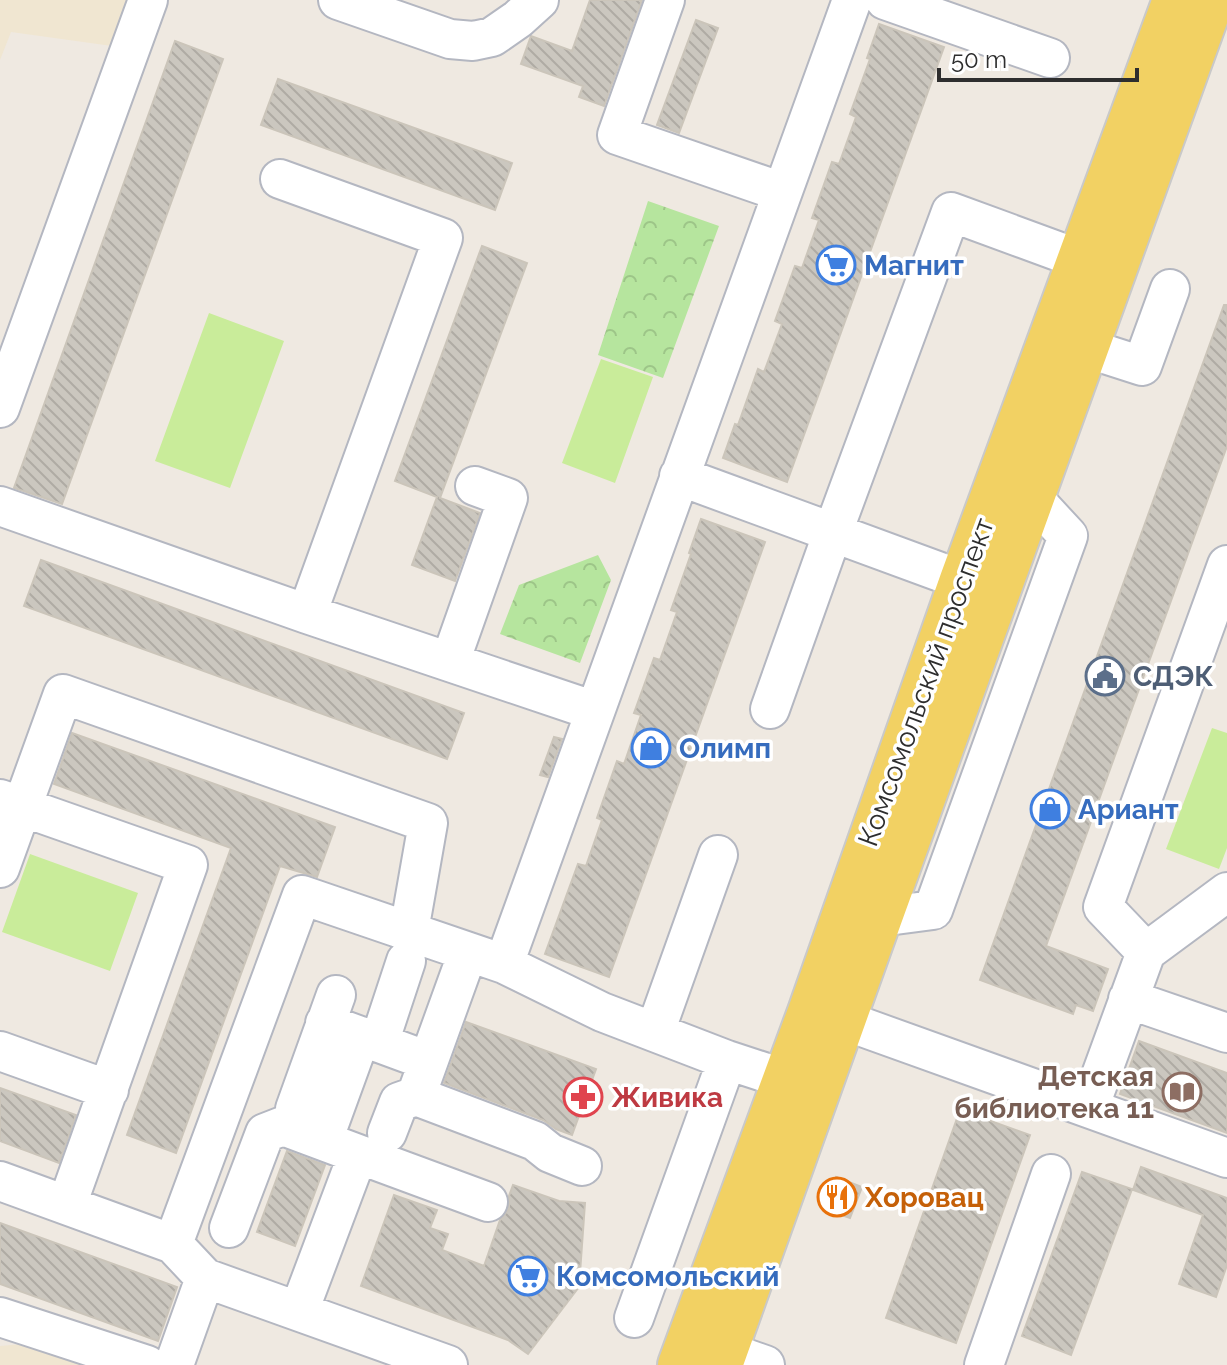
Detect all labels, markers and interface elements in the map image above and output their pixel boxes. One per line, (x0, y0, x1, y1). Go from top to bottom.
scale bar (939, 32, 1137, 82)
text: 50 m (951, 45, 1007, 74)
supermarket icon: Магнит (815, 244, 857, 286)
place label: Магнит (864, 249, 964, 282)
street label: Комсомольский проспект (851, 513, 1001, 851)
public building icon: СДЭК (1084, 655, 1126, 697)
place label: СДЭК (1133, 660, 1213, 693)
shop icon: Олимп (630, 727, 672, 769)
place label: Олимп (679, 732, 771, 765)
shop icon: Ариант (1029, 788, 1071, 830)
place label: Ариант (1078, 793, 1179, 826)
place label: Детская библиотека 11 (954, 1060, 1154, 1125)
library icon: Детская библиотека 11 (1161, 1071, 1203, 1113)
pharmacy icon: Живика (562, 1076, 604, 1118)
place label: Живика (611, 1081, 723, 1114)
restaurant icon: Хоровац (816, 1176, 858, 1218)
place label: Хоровац (864, 1181, 984, 1214)
supermarket icon: Комсомольский (507, 1255, 549, 1297)
place label: Комсомольский (556, 1260, 779, 1293)

